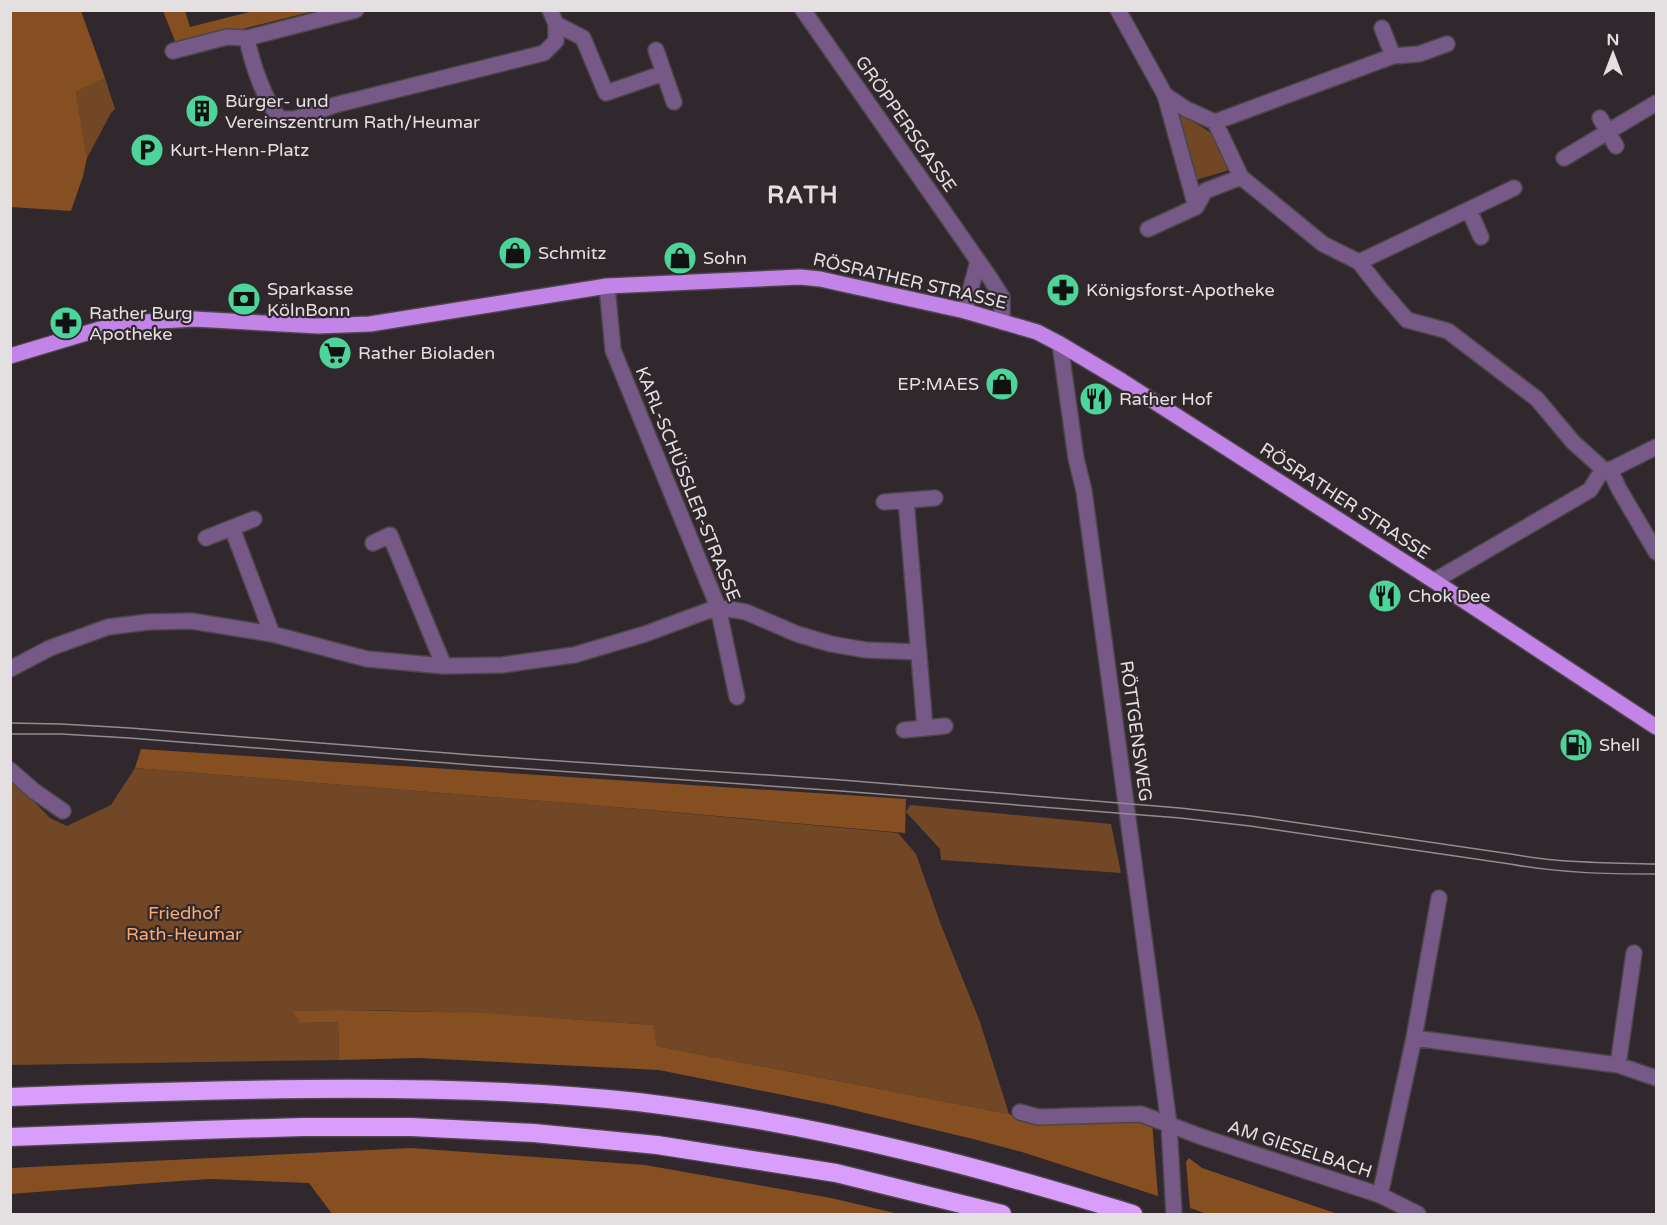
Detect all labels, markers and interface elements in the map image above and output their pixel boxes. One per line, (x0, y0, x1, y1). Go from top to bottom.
north arrow (1583, 24, 1643, 84)
text: N (1607, 30, 1619, 50)
street label: GRÖPPERSGASSE (851, 52, 961, 196)
place label: Bürger- und Vereinszentrum Rath/Heumar (225, 90, 480, 133)
building icon: Bürger- und Vereinszentrum Rath/Heumar (184, 93, 220, 129)
parking icon: Kurt-Henn-Platz (129, 132, 165, 168)
place label: Kurt-Henn-Platz (170, 139, 309, 161)
district label: RATH (767, 181, 839, 210)
shop icon: Schmitz (497, 235, 533, 271)
shop icon: Sohn (662, 240, 698, 276)
place label: Schmitz (538, 242, 607, 264)
place label: Sohn (703, 247, 747, 269)
street label: RÖSRATHER STRASSE (811, 248, 1009, 314)
pharmacy icon: Königsforst-Apotheke (1045, 272, 1081, 308)
place label: Sparkasse KölnBonn (267, 278, 354, 321)
place label: Königsforst-Apotheke (1086, 279, 1275, 301)
bank icon: Sparkasse KölnBonn (226, 281, 262, 317)
place label: Rather Burg Apotheke (89, 302, 193, 345)
pharmacy icon: Rather Burg Apotheke (48, 305, 84, 341)
supermarket icon: Rather Bioladen (317, 335, 353, 371)
place label: Rather Bioladen (358, 342, 495, 364)
street label: KARL-SCHÜSSLER-STRASSE (631, 363, 745, 605)
shop icon: EP:MAES (984, 366, 1020, 402)
place label: EP:MAES (897, 373, 979, 395)
restaurant icon: Rather Hof (1078, 381, 1114, 417)
place label: Rather Hof (1119, 388, 1213, 410)
street label: RÖSRATHER STRASSE (1256, 438, 1434, 564)
restaurant icon: Chok Dee (1367, 578, 1403, 614)
place label: Chok Dee (1408, 585, 1490, 607)
street label: RÖTTGENSWEG (1115, 659, 1157, 803)
fuel station icon: Shell (1558, 727, 1594, 763)
place label: Shell (1599, 734, 1640, 756)
park label: Friedhof Rath-Heumar (126, 902, 242, 945)
street label: AM GIESELBACH (1225, 1115, 1375, 1183)

